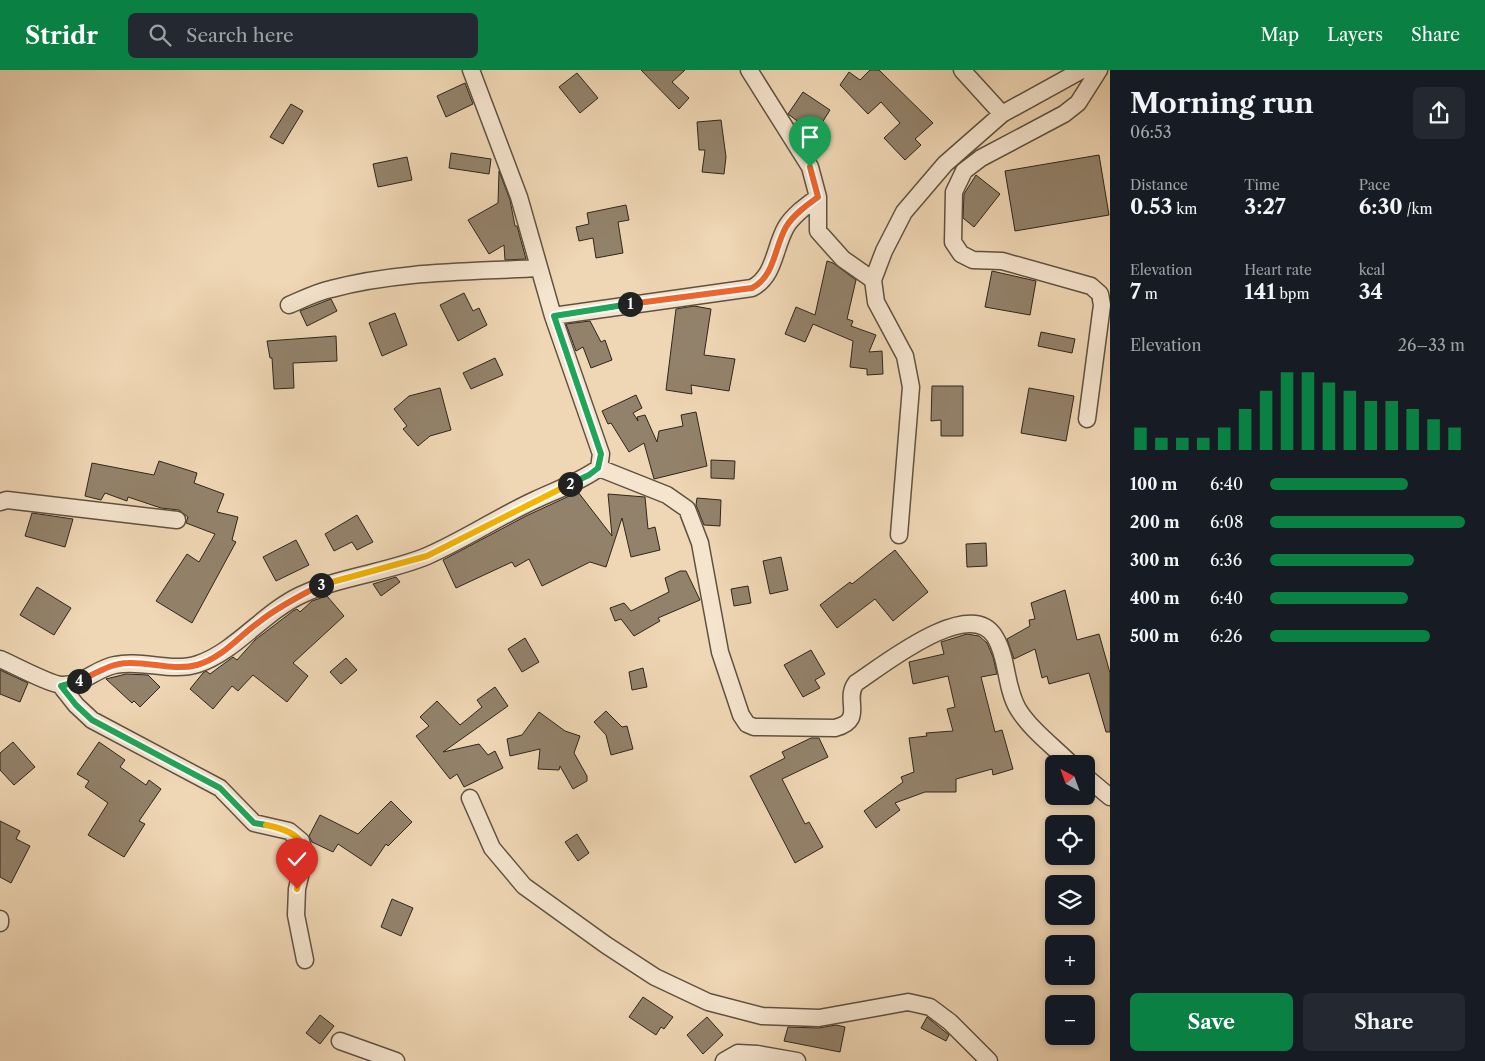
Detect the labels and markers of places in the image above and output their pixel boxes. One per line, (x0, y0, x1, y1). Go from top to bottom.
pin (789, 116, 831, 167)
pin: 1 (618, 292, 642, 316)
pin: 2 (558, 472, 582, 496)
pin: 3 (308, 572, 334, 598)
pin: 4 (66, 668, 92, 694)
pin (276, 838, 318, 889)

